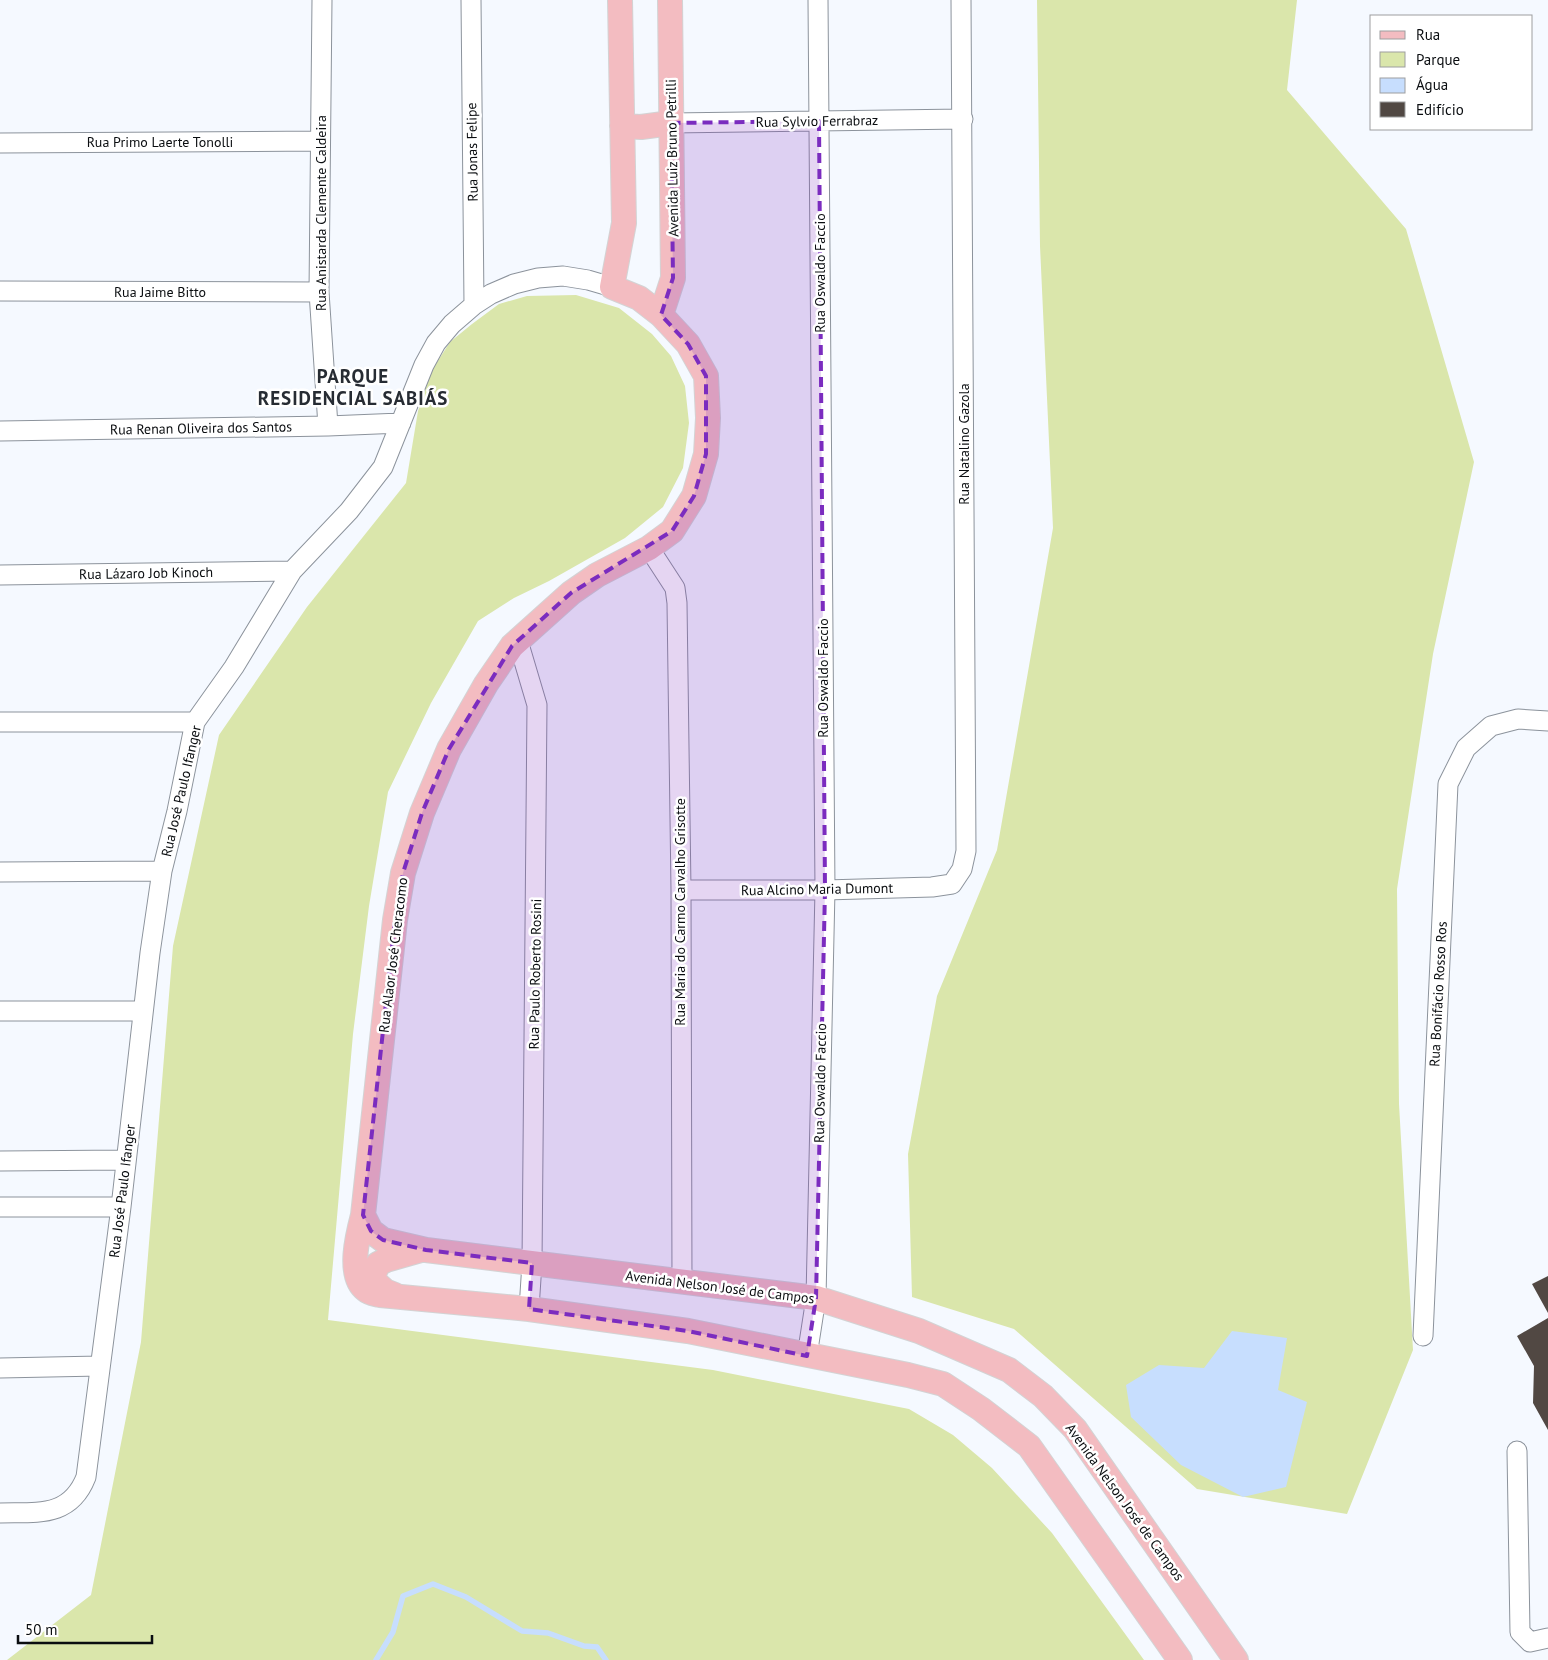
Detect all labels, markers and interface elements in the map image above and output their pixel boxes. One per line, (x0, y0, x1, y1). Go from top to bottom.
legend (1370, 15, 1533, 130)
text: Rua (1416, 25, 1440, 44)
text: Parque (1416, 50, 1460, 69)
text: Água (1416, 75, 1448, 94)
street label: Avenida Luiz Bruno Petrilli (662, 79, 682, 237)
text: Edifício (1416, 100, 1464, 119)
street label: Rua Jonas Felipe (462, 102, 482, 202)
street label: Rua Sylvio Ferrabraz (756, 111, 878, 131)
street label: Rua Anistarda Clemente Caldeira (312, 115, 330, 311)
street label: Rua Primo Laerte Tonolli (87, 133, 233, 151)
street label: Rua Oswaldo Faccio (811, 213, 829, 333)
street label: Rua Jaime Bitto (114, 283, 206, 301)
district label: PARQUE RESIDENCIAL SABIÁS (258, 364, 448, 410)
street label: Rua Natalino Gazola (955, 383, 973, 505)
street label: Rua Renan Oliveira dos Santos (110, 417, 292, 439)
street label: Rua Lázaro Job Kinoch (79, 563, 213, 583)
street label: Rua Oswaldo Faccio (814, 618, 832, 738)
street label: Rua José Paulo Ifanger (157, 723, 205, 859)
street label: Rua Maria do Carmo Carvalho Grisotte (671, 798, 689, 1026)
street label: Rua Alaor José Cheracomo (375, 876, 411, 1034)
street label: Rua Alcino Maria Dumont (741, 879, 894, 899)
street label: Rua Paulo Roberto Rosini (525, 899, 545, 1049)
street label: Rua Bonifácio Rosso Ros (1425, 921, 1451, 1067)
street label: Rua Oswaldo Faccio (810, 1023, 830, 1143)
street label: Rua José Paulo Ifanger (105, 1123, 139, 1259)
street label: Avenida Nelson José de Campos (625, 1266, 816, 1308)
street label: Avenida Nelson José de Campos (1062, 1420, 1188, 1584)
scale bar (18, 1612, 151, 1644)
text: 50 m (25, 1620, 58, 1639)

